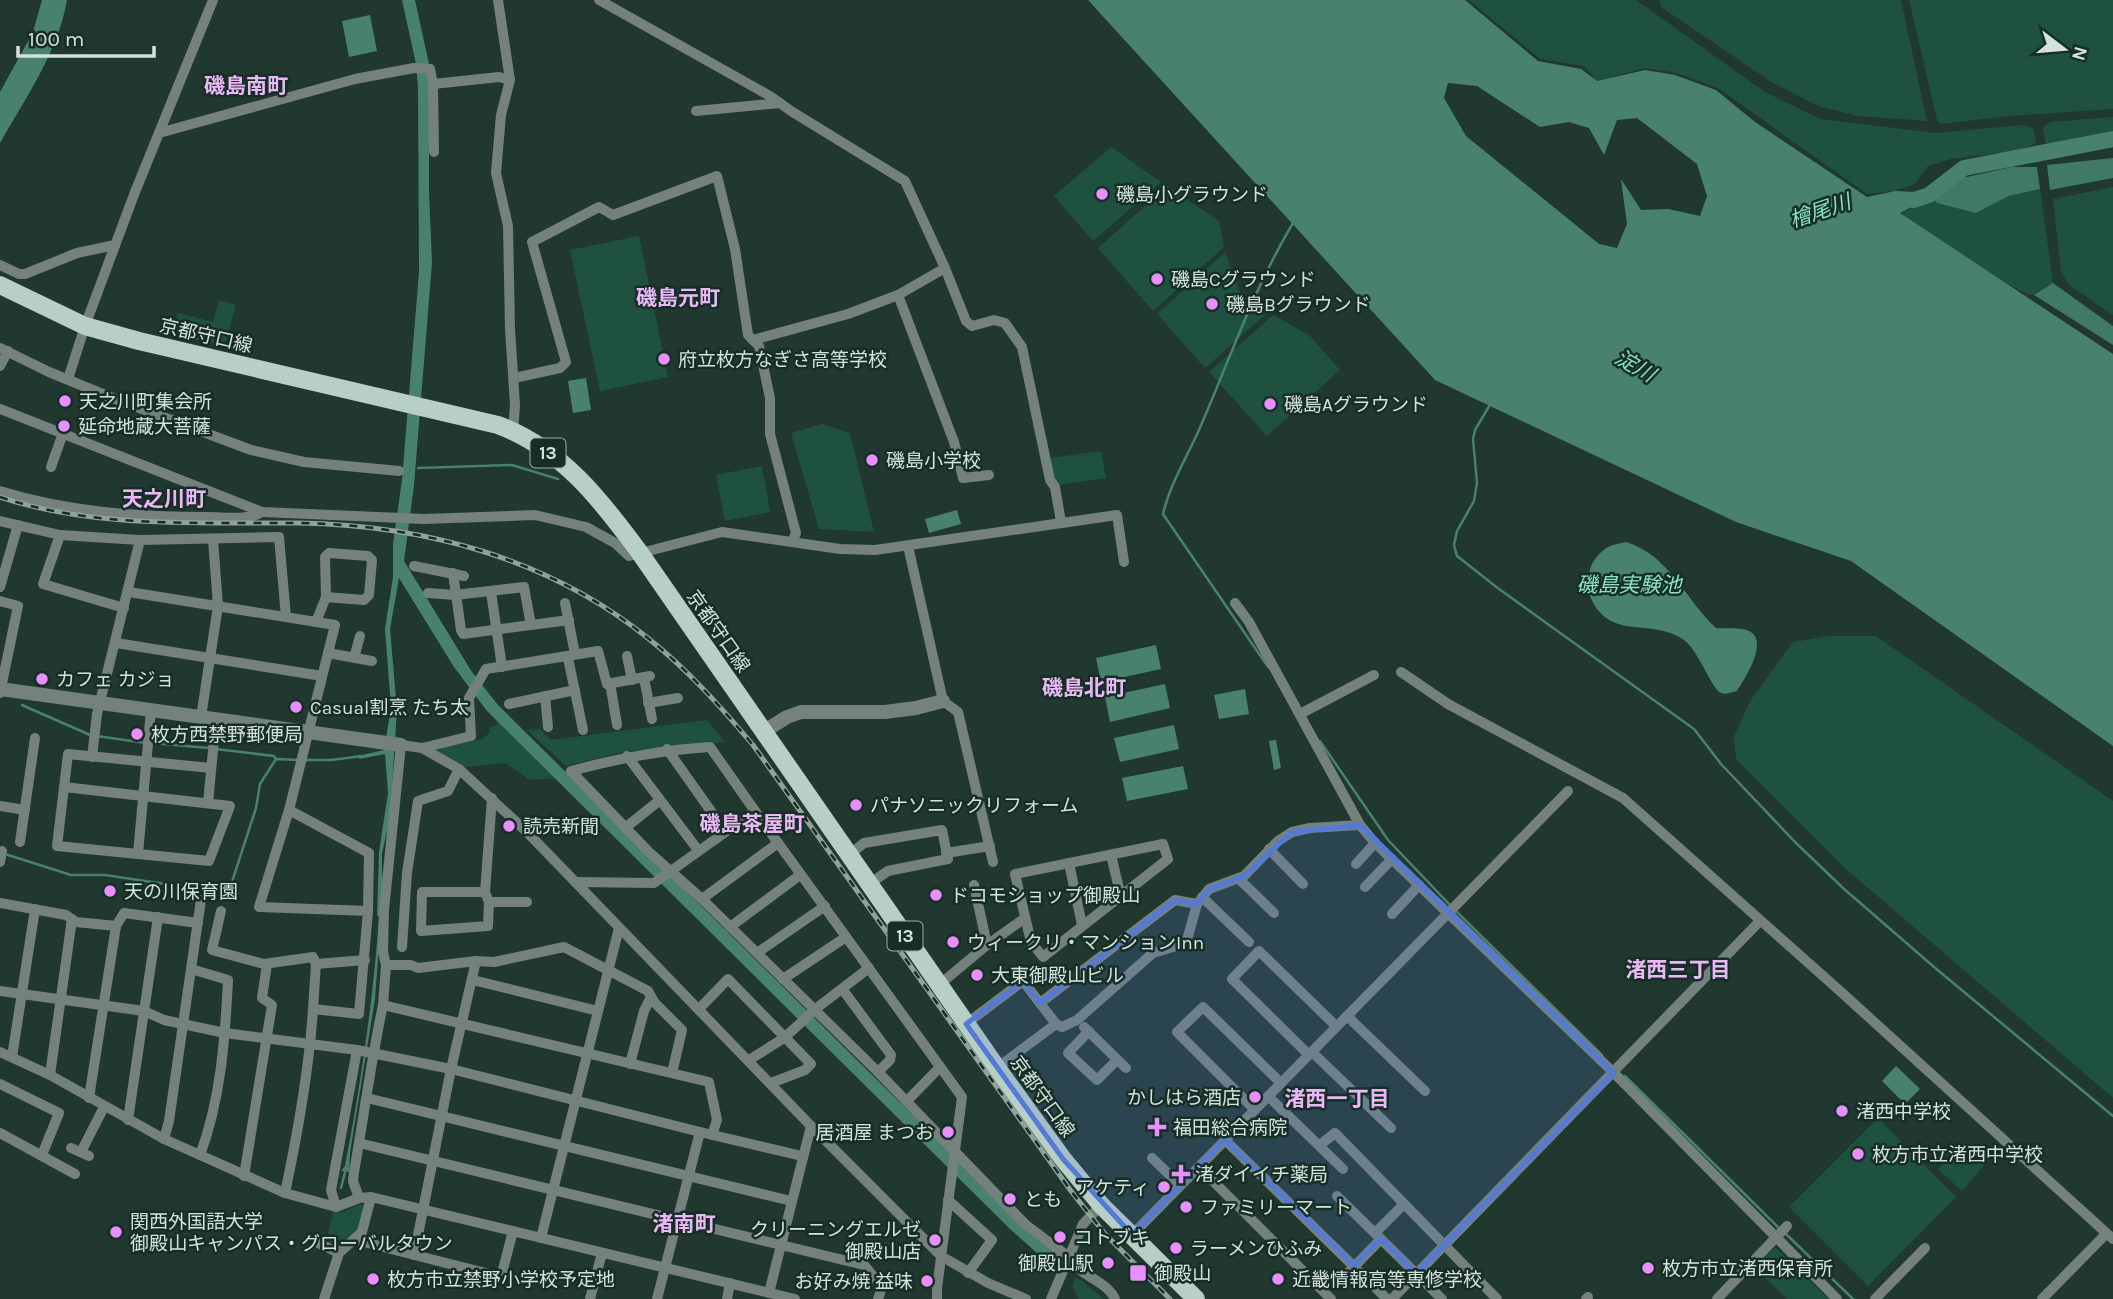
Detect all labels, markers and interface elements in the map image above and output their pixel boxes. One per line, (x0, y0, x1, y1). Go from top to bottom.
scale bar (18, 14, 154, 58)
north arrow (2029, 14, 2099, 84)
text: 100 m (28, 27, 85, 51)
text: N (2067, 44, 2092, 63)
district label: 磯島南町 (204, 74, 288, 98)
place label: 磯島小グラウンド (1116, 184, 1268, 206)
marker: 磯島小グラウンド (1094, 186, 1110, 202)
water label: 檜尾川 (1786, 189, 1856, 233)
place label: 磯島Cグラウンド (1171, 269, 1316, 291)
marker: 磯島Cグラウンド (1149, 271, 1165, 287)
district label: 磯島元町 (636, 286, 720, 310)
place label: 磯島Bグラウンド (1226, 294, 1371, 316)
marker: 磯島Bグラウンド (1204, 296, 1220, 312)
street label: 京都守口線 (157, 315, 255, 357)
water label: 淀川 (1611, 345, 1661, 388)
place label: 府立枚方なぎさ高等学校 (678, 349, 887, 371)
marker: 府立枚方なぎさ高等学校 (656, 351, 672, 367)
place label: 天之川町集会所 (79, 391, 212, 413)
marker: 天之川町集会所 (57, 393, 73, 409)
place label: 磯島Aグラウンド (1284, 394, 1428, 416)
marker: 磯島Aグラウンド (1262, 396, 1278, 412)
place label: 延命地蔵大菩薩 (78, 416, 211, 438)
marker: 延命地蔵大菩薩 (56, 418, 72, 434)
road number: 13 (530, 438, 566, 467)
place label: 磯島小学校 (886, 450, 981, 472)
marker: 磯島小学校 (864, 452, 880, 468)
district label: 天之川町 (122, 487, 206, 511)
water label: 磯島実験池 (1577, 573, 1683, 597)
street label: 京都守口線 (682, 586, 754, 677)
place label: カフェ カジョ (56, 669, 175, 691)
marker: カフェ カジョ (34, 671, 50, 687)
district label: 磯島北町 (1042, 676, 1126, 700)
place label: Casual割烹 たち太 (310, 697, 469, 719)
marker: Casual割烹 たち太 (288, 699, 304, 715)
place label: 枚方西禁野郵便局 (151, 724, 303, 746)
marker: 枚方西禁野郵便局 (129, 726, 145, 742)
place label: パナソニックリフォーム (870, 795, 1078, 817)
marker: パナソニックリフォーム (848, 797, 864, 813)
district label: 磯島茶屋町 (700, 812, 805, 836)
place label: 読売新聞 (523, 816, 599, 838)
marker: 読売新聞 (501, 818, 517, 834)
place label: 天の川保育園 (124, 881, 238, 903)
marker: 天の川保育園 (102, 883, 118, 899)
place label: ドコモショップ御殿山 (950, 885, 1140, 907)
marker: ドコモショップ御殿山 (928, 887, 944, 903)
road number: 13 (888, 922, 922, 951)
place label: ウィークリ・マンションInn (967, 932, 1204, 954)
marker: ウィークリ・マンションInn (945, 934, 961, 950)
district label: 渚西三丁目 (1626, 958, 1731, 982)
place label: 大東御殿山ビル (991, 965, 1124, 987)
marker: 大東御殿山ビル (969, 967, 985, 983)
street label: 京都守口線 (1005, 1052, 1079, 1141)
place label: かしはら酒店 (1127, 1087, 1241, 1109)
district label: 渚西一丁目 (1285, 1087, 1390, 1111)
marker: かしはら酒店 (1247, 1089, 1263, 1105)
place label: 渚西中学校 (1856, 1101, 1951, 1123)
marker: 渚西中学校 (1834, 1103, 1850, 1119)
marker: 福田総合病院 (1147, 1117, 1167, 1137)
place label: 福田総合病院 (1173, 1117, 1287, 1139)
place label: 居酒屋 まつお (815, 1122, 934, 1144)
marker: 居酒屋 まつお (940, 1124, 956, 1140)
place label: 枚方市立渚西中学校 (1872, 1144, 2043, 1166)
marker: 枚方市立渚西中学校 (1850, 1146, 1866, 1162)
place label: 渚ダイイチ薬局 (1195, 1164, 1328, 1186)
marker: 渚ダイイチ薬局 (1173, 1166, 1189, 1182)
place label: アケティ (1076, 1177, 1150, 1199)
marker: アケティ (1156, 1179, 1172, 1195)
place label: とも (1024, 1189, 1062, 1211)
marker: とも (1002, 1191, 1018, 1207)
place label: ファミリーマート (1200, 1197, 1352, 1219)
marker: ファミリーマート (1178, 1199, 1194, 1215)
place label: 関西外国語大学 御殿山キャンパス・グローバルタウン (130, 1211, 453, 1255)
district label: 渚南町 (653, 1212, 716, 1236)
place label: クリーニングエルゼ 御殿山店 (750, 1219, 921, 1263)
marker: 関西外国語大学 御殿山キャンパス・グローバルタウン (108, 1224, 124, 1240)
place label: コトブキ (1074, 1227, 1150, 1249)
marker: コトブキ (1052, 1229, 1068, 1245)
marker: クリーニングエルゼ 御殿山店 (927, 1232, 943, 1248)
place label: ラーメンひふみ (1190, 1238, 1322, 1260)
marker: ラーメンひふみ (1168, 1240, 1184, 1256)
place label: 御殿山駅 (1018, 1253, 1094, 1275)
marker: 御殿山駅 (1100, 1255, 1116, 1271)
place label: 枚方市立渚西保育所 (1662, 1258, 1833, 1280)
marker: 枚方市立渚西保育所 (1640, 1260, 1656, 1276)
marker: 御殿山 (1128, 1263, 1148, 1283)
place label: 御殿山 (1154, 1263, 1211, 1285)
place label: 枚方市立禁野小学校予定地 (387, 1269, 615, 1291)
place label: 近畿情報高等専修学校 (1292, 1269, 1482, 1291)
marker: 枚方市立禁野小学校予定地 (365, 1271, 381, 1287)
place label: お好み焼 益味 (794, 1271, 913, 1293)
marker: 近畿情報高等専修学校 (1270, 1271, 1286, 1287)
marker: お好み焼 益味 (919, 1273, 935, 1289)

